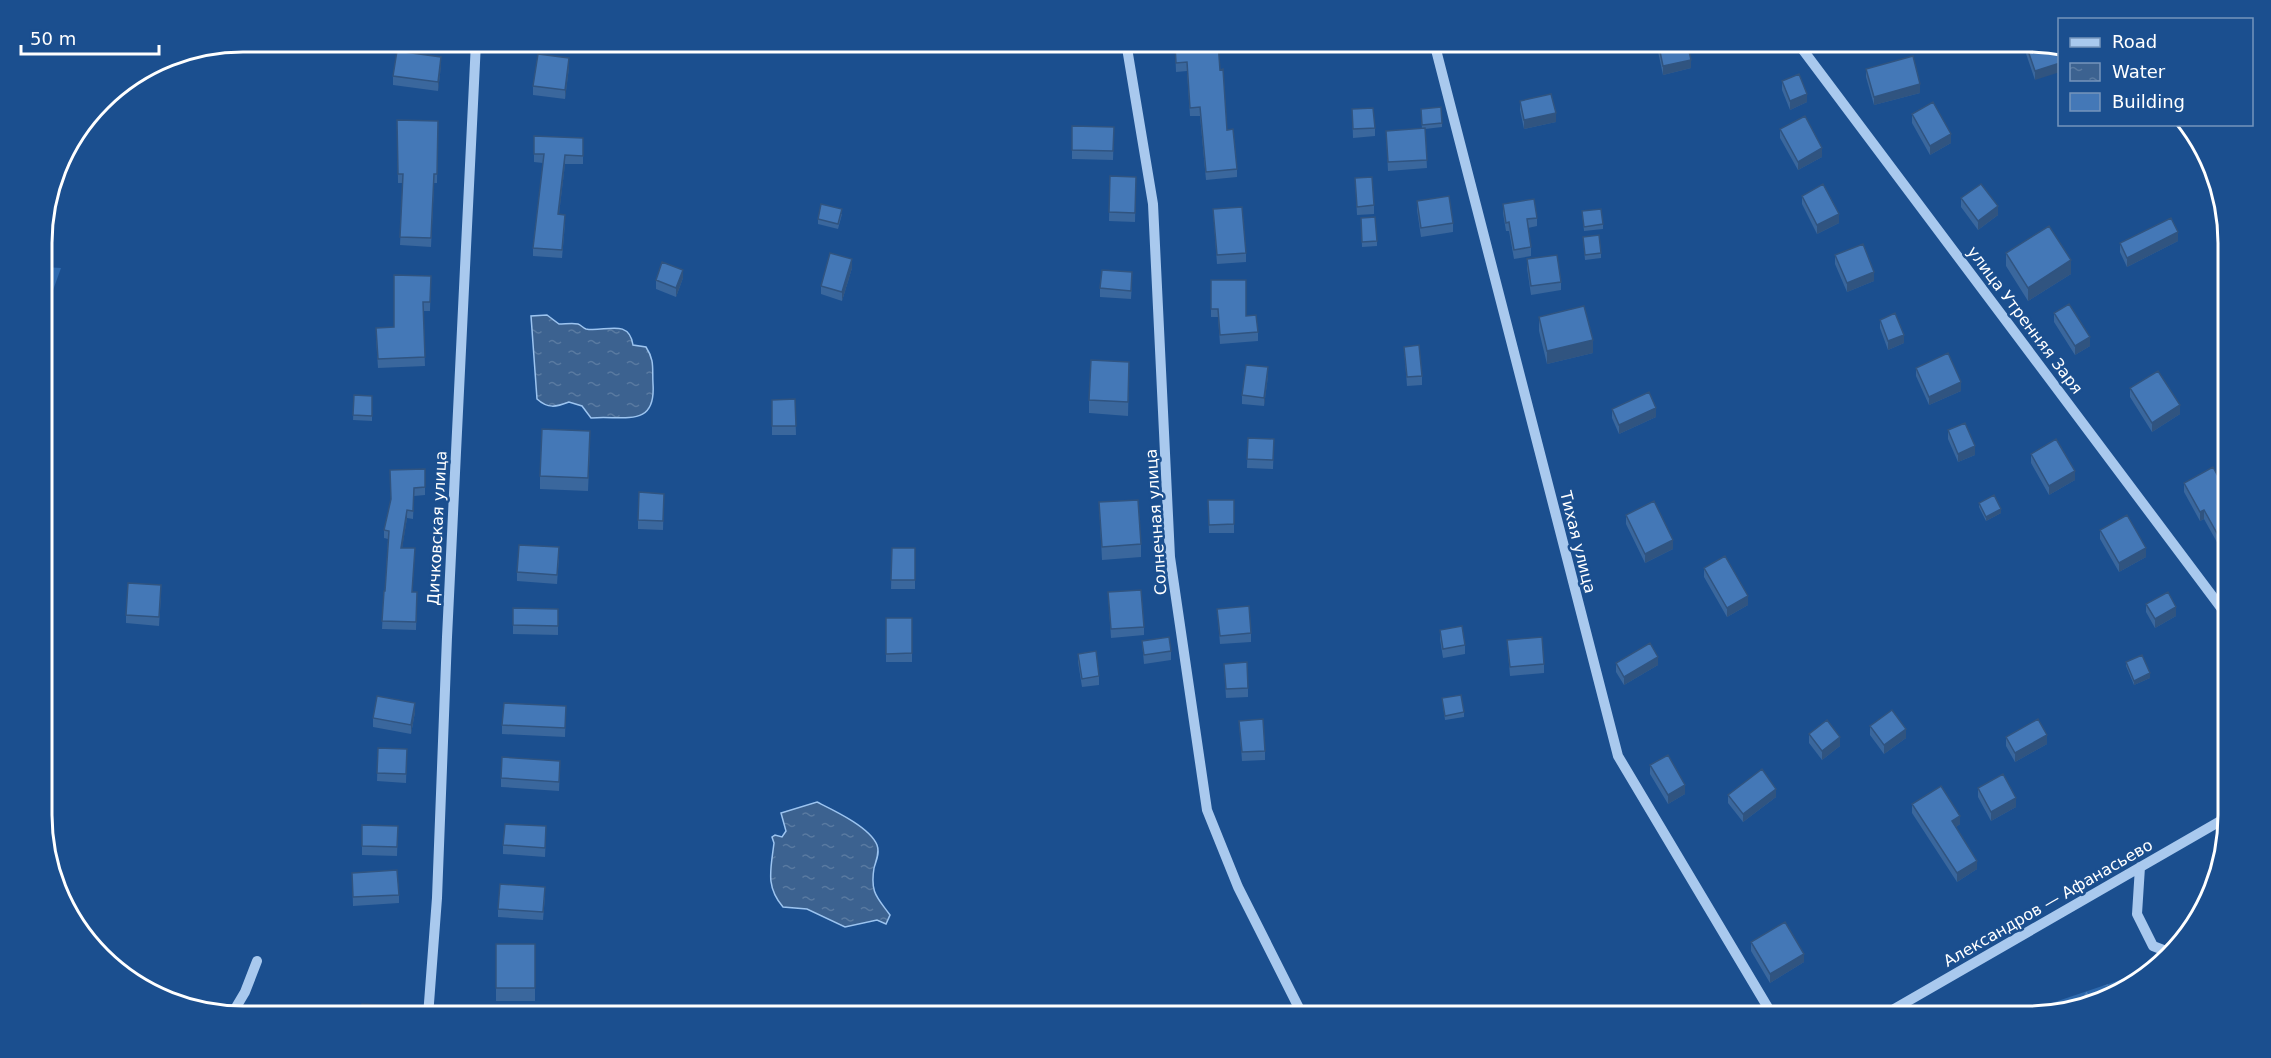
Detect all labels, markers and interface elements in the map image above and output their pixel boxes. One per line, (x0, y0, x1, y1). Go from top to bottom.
scale bar (21, 18, 159, 56)
legend (2058, 18, 2253, 126)
text: 50 m (30, 28, 76, 49)
text: Road (2112, 31, 2157, 52)
text: Water (2112, 61, 2166, 82)
text: Building (2112, 91, 2185, 112)
street label: улица Утренняя Заря (1963, 242, 2087, 398)
street label: Солнечная улица (1141, 448, 1171, 596)
street label: Дичковская улица (423, 450, 451, 606)
street label: Тихая улица (1556, 488, 1600, 595)
street label: Александров — Афанасьево (1940, 835, 2156, 971)

